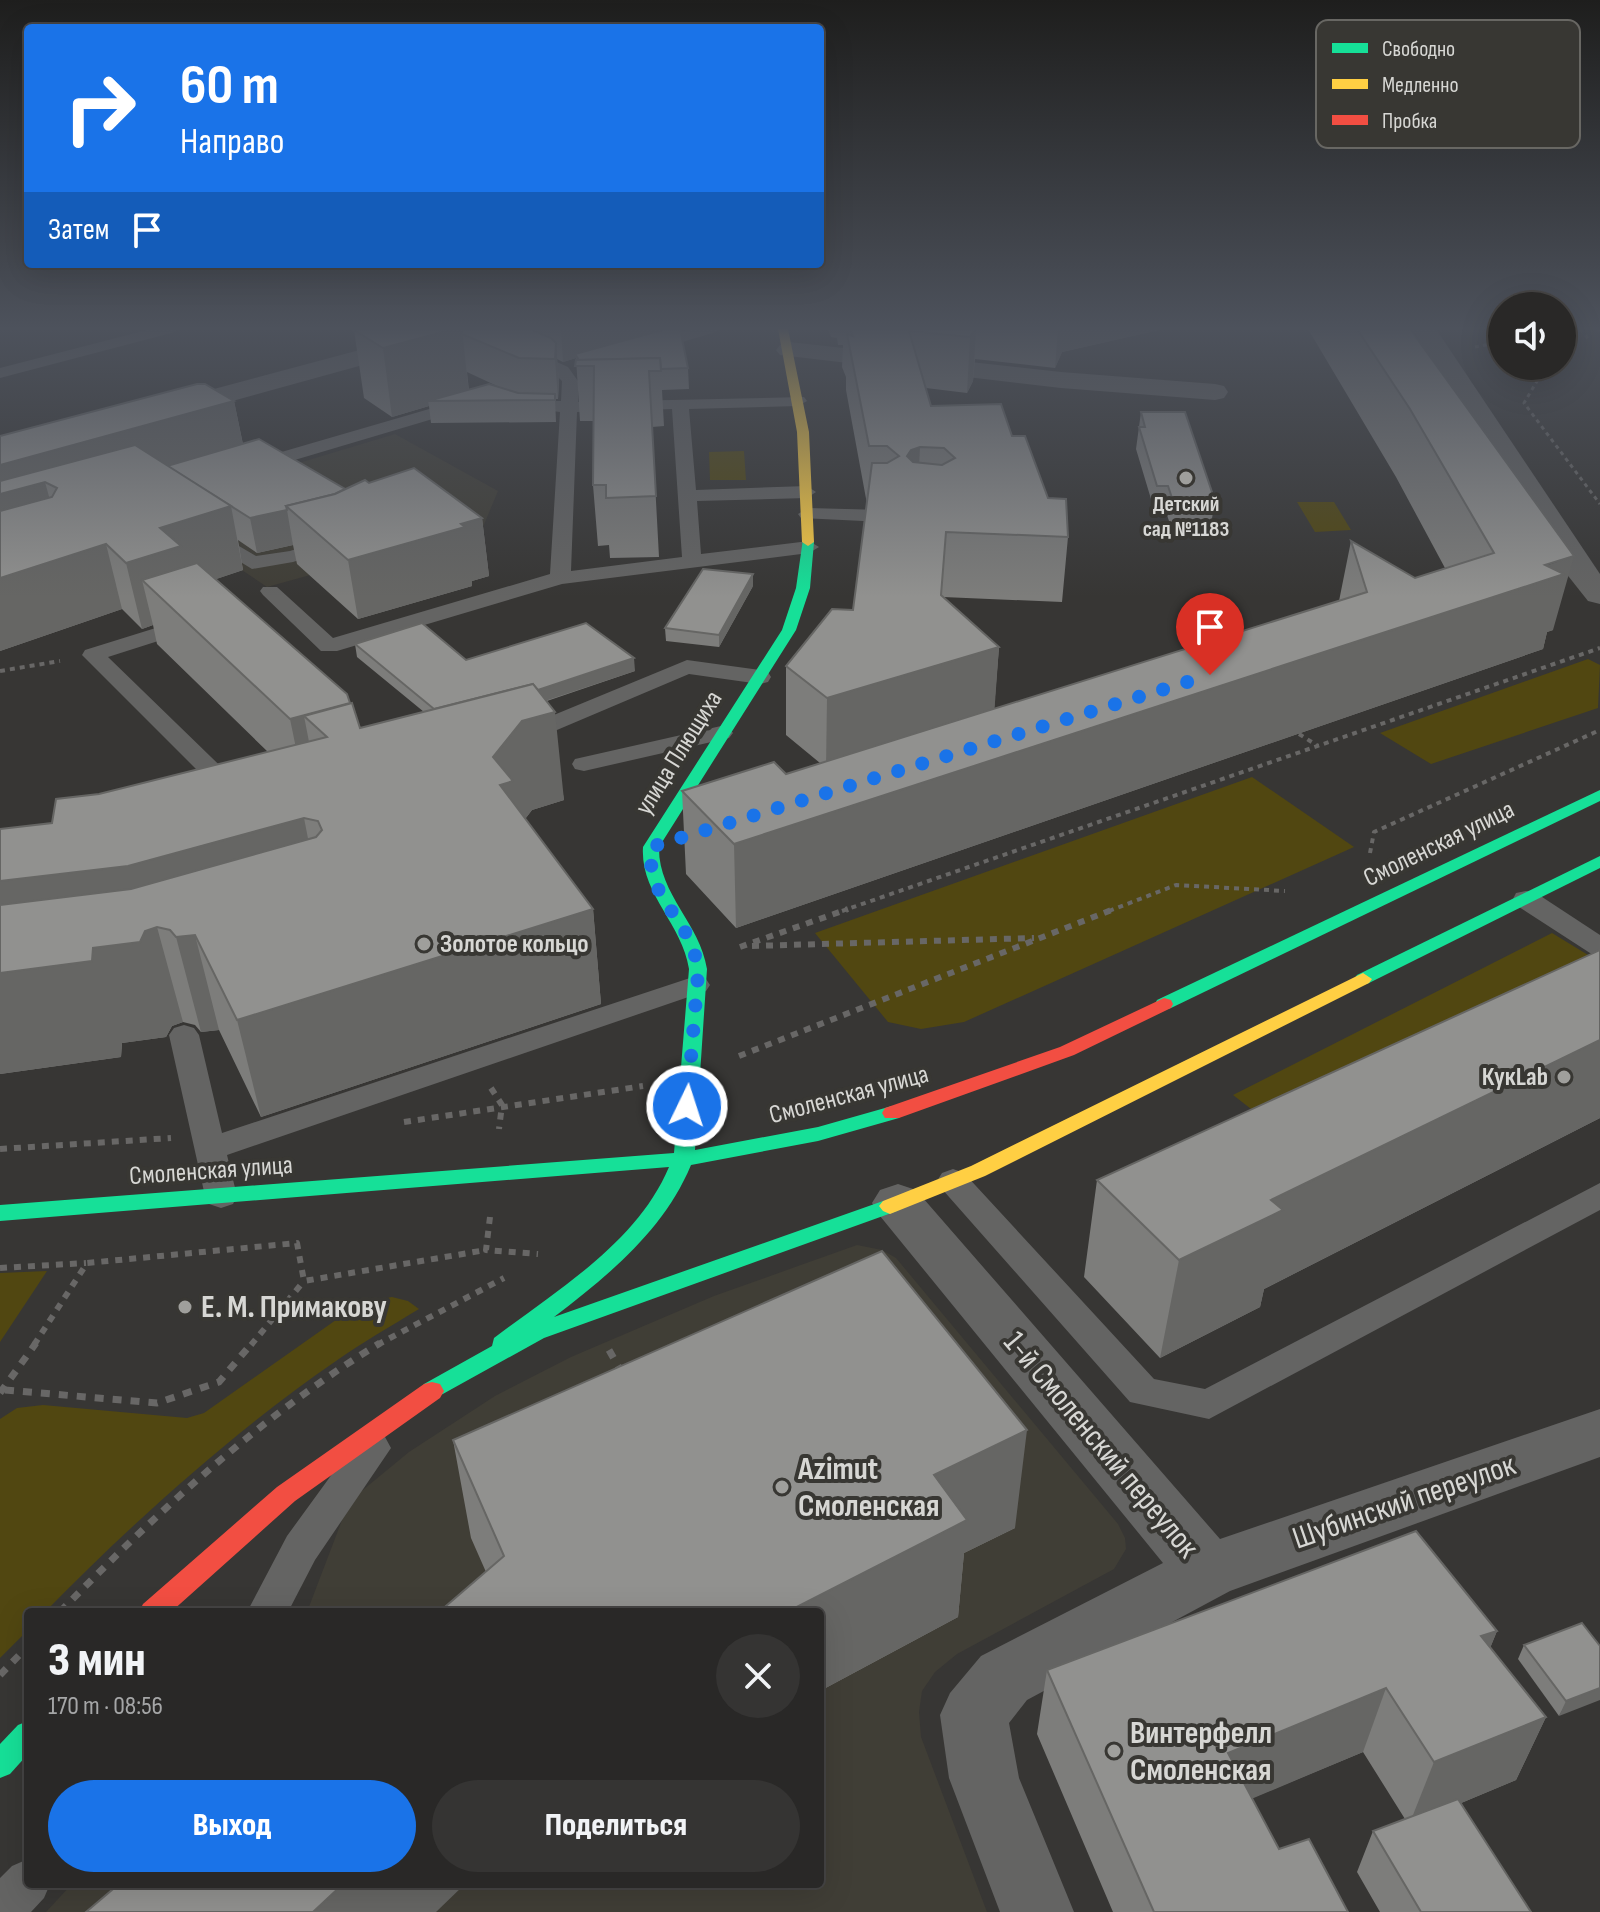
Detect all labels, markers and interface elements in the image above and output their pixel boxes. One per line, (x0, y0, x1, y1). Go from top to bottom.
legend (1316, 20, 1580, 148)
text: Свободно (1382, 36, 1455, 63)
text: 60 m (180, 53, 279, 120)
icon: right (48, 56, 152, 160)
text: Медленно (1382, 72, 1459, 99)
text: Пробка (1382, 108, 1437, 135)
text: Направо (180, 121, 284, 164)
icon: arrive (125, 208, 169, 252)
text: Затем (48, 212, 109, 248)
map controls (1488, 292, 1576, 380)
button: sound (1488, 292, 1576, 380)
marker: Детский сад №1183 (1177, 469, 1195, 487)
place label: Детский сад №1183 (1143, 491, 1229, 543)
pin (1176, 593, 1244, 675)
icon: arrive (1188, 605, 1232, 649)
street label: улица Плющиха (629, 685, 729, 821)
street label: Смоленская улица (1359, 794, 1519, 894)
place label: Золотое кольцо (440, 929, 589, 960)
marker: Золотое кольцо (415, 935, 433, 953)
street label: Смоленская улица (766, 1059, 932, 1131)
place label: КукLab (1482, 1062, 1548, 1093)
position arrow (645, 1064, 729, 1148)
marker: КукLab (1555, 1068, 1573, 1086)
street label: Смоленская улица (128, 1150, 294, 1192)
place label: Е. М. Примакову (201, 1288, 387, 1327)
marker: Е. М. Примакову (176, 1298, 194, 1316)
street label: 1-й Смоленский переулок (995, 1324, 1208, 1567)
street label: Шубинский переулок (1288, 1445, 1521, 1558)
place label: Azimut Смоленская (797, 1450, 940, 1526)
marker: Azimut Смоленская (773, 1478, 791, 1496)
text: 3 мин (48, 1632, 146, 1689)
button: close (716, 1634, 800, 1718)
text: 170 m · 08:56 (48, 1691, 163, 1722)
place label: Винтерфелл Смоленская (1130, 1714, 1272, 1790)
marker: Винтерфелл Смоленская (1105, 1742, 1123, 1760)
button: Выход (48, 1780, 416, 1872)
button: Поделиться (432, 1780, 800, 1872)

